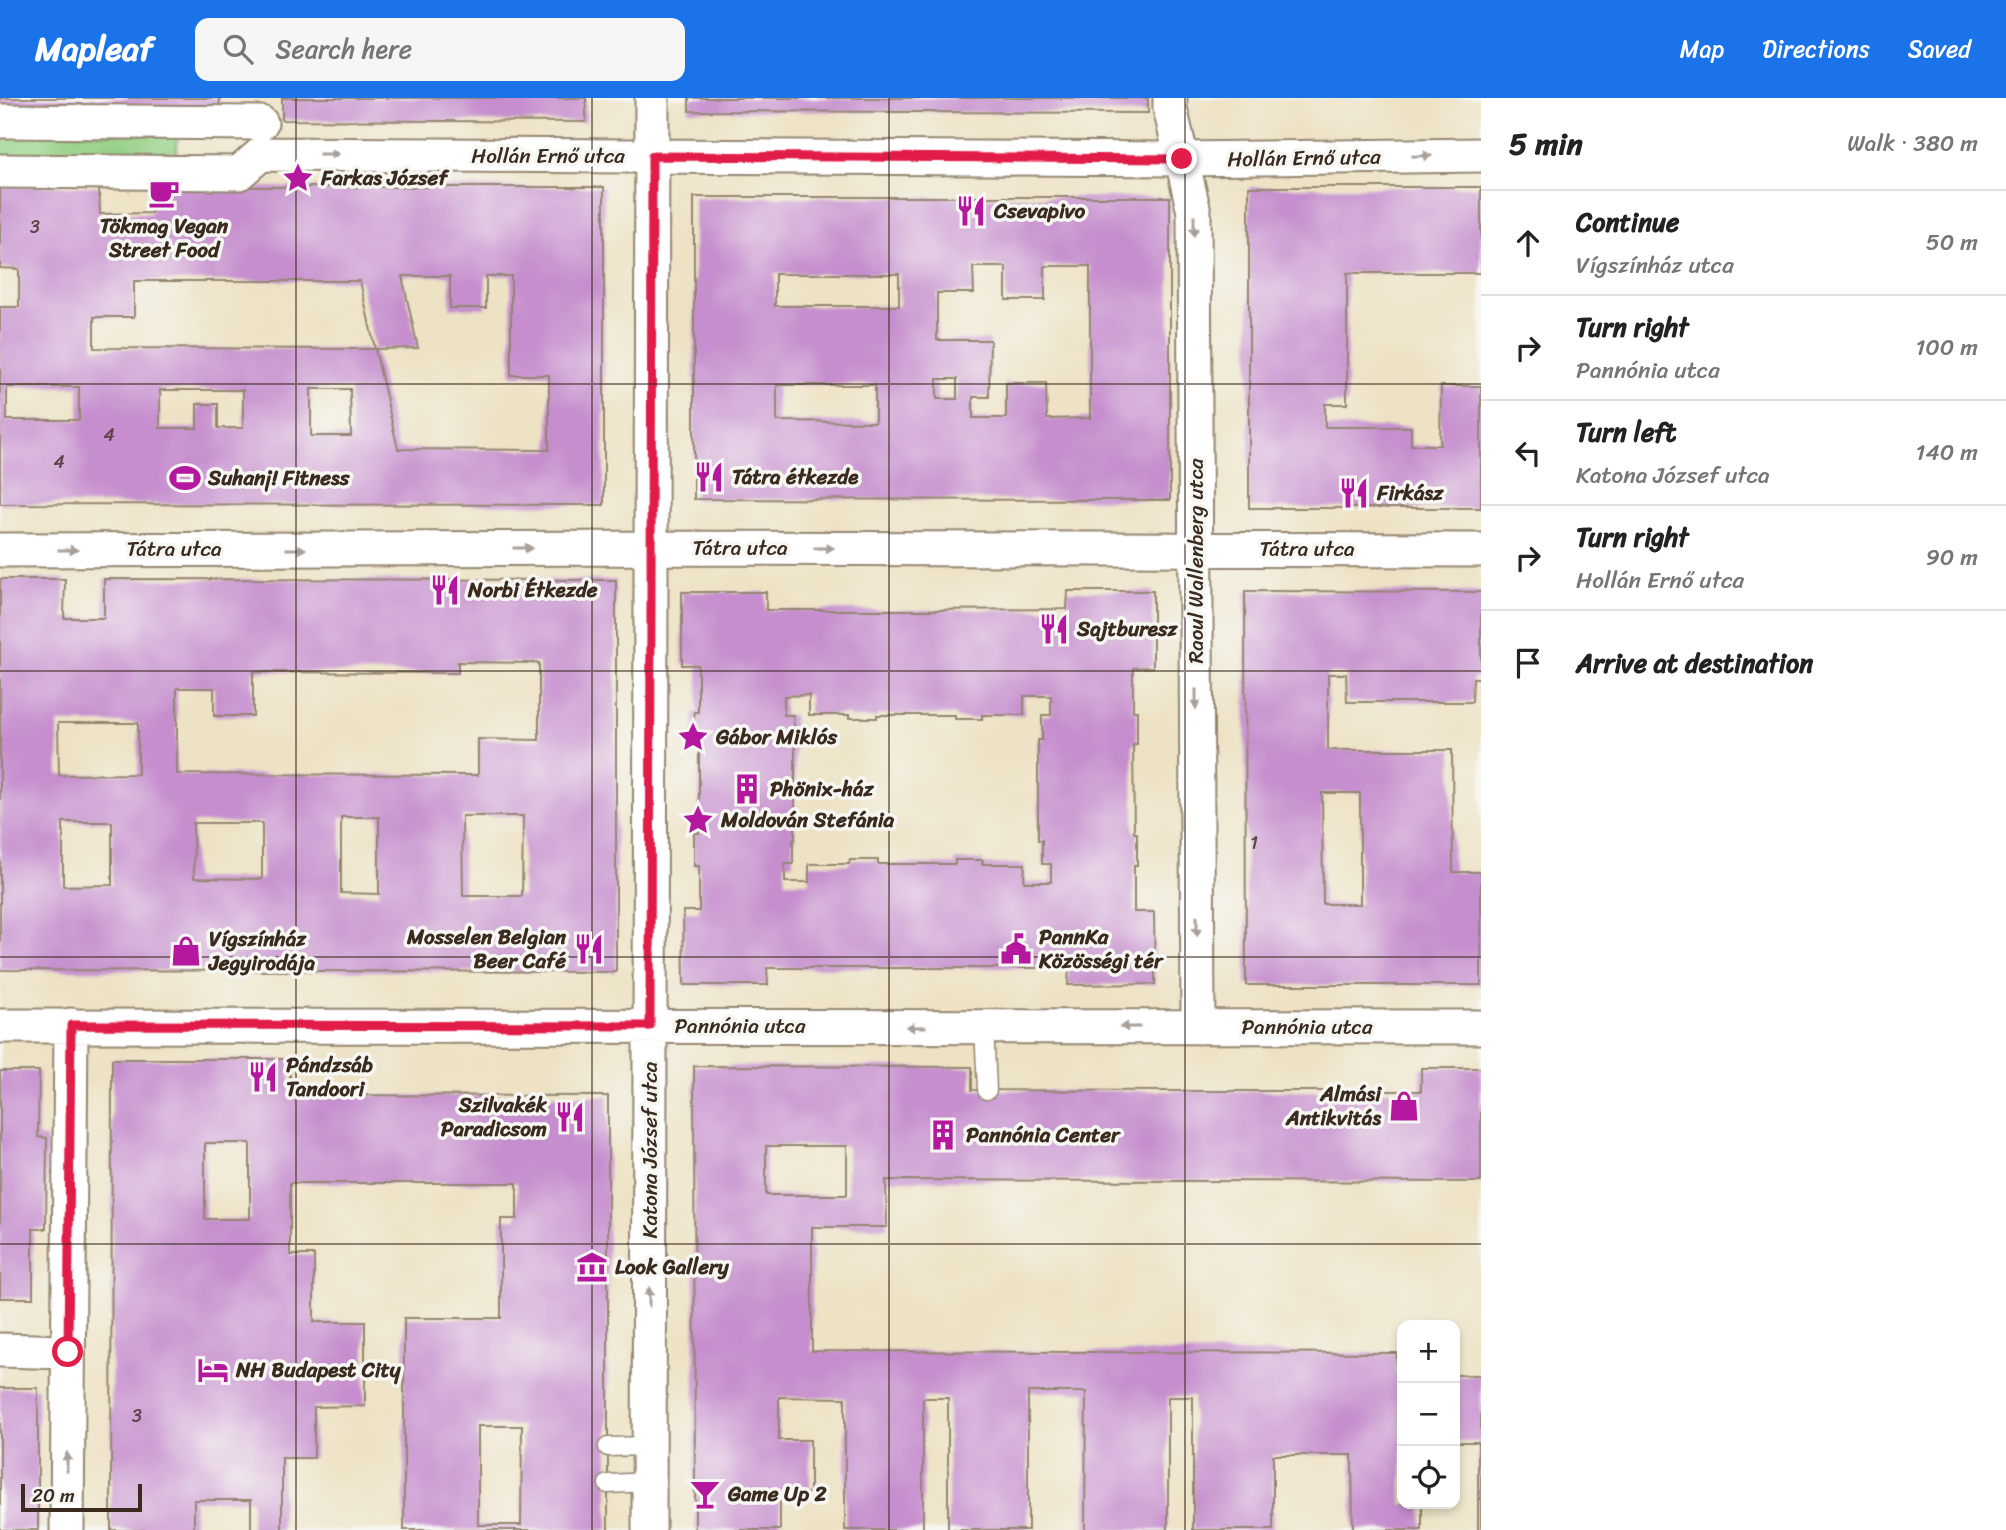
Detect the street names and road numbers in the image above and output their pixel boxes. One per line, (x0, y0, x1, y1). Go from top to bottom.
street label: Hollán Ernő utca (471, 137, 625, 175)
street label: Hollán Ernő utca (1227, 138, 1381, 178)
street label: Raoul Wallenberg utca (1177, 458, 1215, 664)
street label: Tátra utca (693, 529, 788, 567)
street label: Tátra utca (127, 530, 222, 568)
street label: Tátra utca (1260, 530, 1355, 568)
street label: Pannónia utca (674, 1007, 806, 1045)
street label: Pannónia utca (1241, 1008, 1373, 1046)
street label: Katona József utca (631, 1061, 669, 1238)

